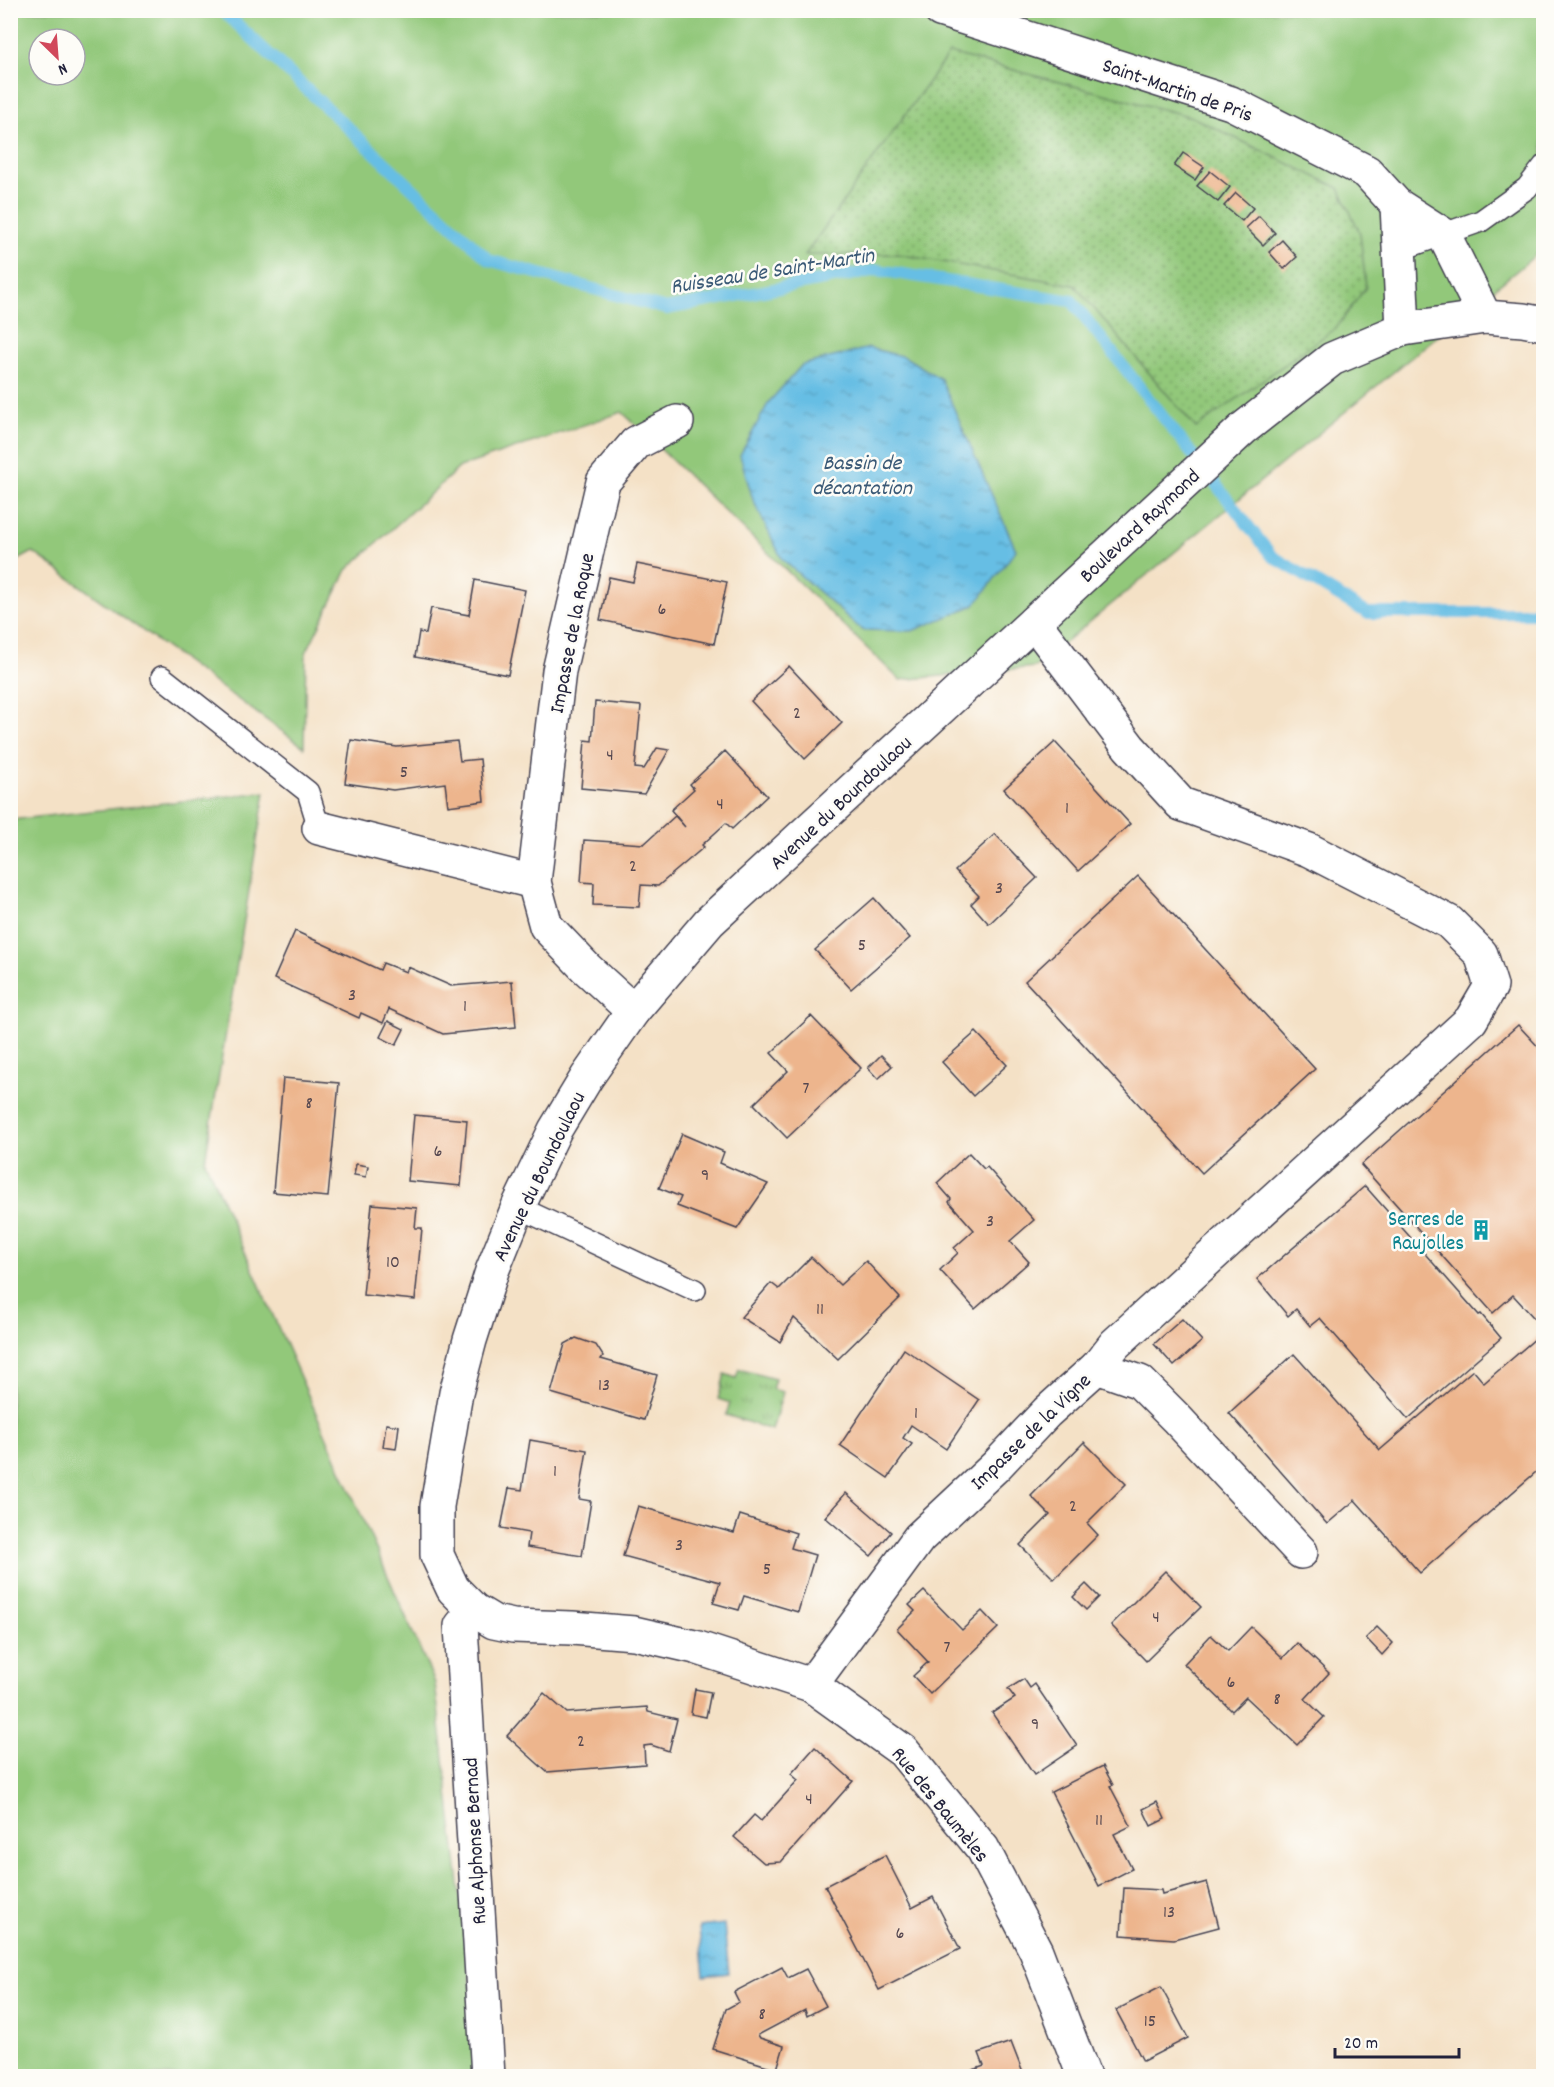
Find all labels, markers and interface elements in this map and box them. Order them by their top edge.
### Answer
north arrow [27,27,87,87]
street label: Saint-Martin de Pris [1098,52,1256,132]
text: N [54,56,71,80]
water label: Ruisseau de Saint-Martin [668,241,877,304]
water label: Bassin de décantation [812,449,913,505]
street label: Boulevard Raymond [1074,463,1208,591]
street label: Impasse de la Roque [544,551,604,716]
house number: 6 [658,598,666,623]
house number: 2 [793,702,801,727]
street label: Avenue du Boundoulaou [764,730,920,878]
house number: 4 [606,744,614,769]
house number: 5 [400,761,408,786]
house number: 4 [716,793,724,818]
house number: 1 [1065,797,1069,822]
house number: 2 [629,855,637,880]
house number: 3 [995,877,1003,902]
house number: 5 [858,934,866,959]
house number: 3 [348,984,356,1009]
house number: 1 [463,995,467,1020]
house number: 7 [803,1077,810,1102]
street label: Avenue du Boundoulaou [487,1087,595,1267]
house number: 8 [305,1092,313,1117]
house number: 6 [434,1140,442,1165]
house number: 9 [701,1164,709,1189]
place label: Serres de Raujolles [1388,1206,1464,1260]
house number: 3 [986,1210,994,1235]
building icon: Serres de Raujolles [1469,1218,1493,1242]
house number: 10 [386,1251,400,1276]
house number: 11 [816,1298,824,1323]
street label: Impasse de la Vigne [965,1368,1099,1499]
house number: 13 [598,1374,610,1399]
house number: 1 [914,1402,918,1427]
house number: 1 [553,1460,557,1485]
house number: 2 [1069,1495,1077,1520]
house number: 3 [675,1534,683,1559]
house number: 5 [763,1558,771,1583]
house number: 4 [1152,1606,1160,1631]
house number: 7 [944,1636,951,1661]
house number: 6 [1227,1671,1235,1696]
house number: 8 [1273,1688,1281,1713]
house number: 9 [1031,1713,1039,1738]
house number: 2 [577,1730,585,1755]
street label: Rue des Baumèles [882,1741,995,1870]
street label: Rue Alphonse Bernad [458,1756,496,1925]
house number: 4 [805,1788,813,1813]
house number: 11 [1095,1809,1103,1834]
house number: 13 [1163,1901,1175,1926]
house number: 6 [896,1922,904,1947]
house number: 8 [758,2003,766,2028]
house number: 15 [1144,2010,1156,2035]
scale bar [1335,2021,1460,2059]
text: 20 m [1344,2032,1378,2057]

